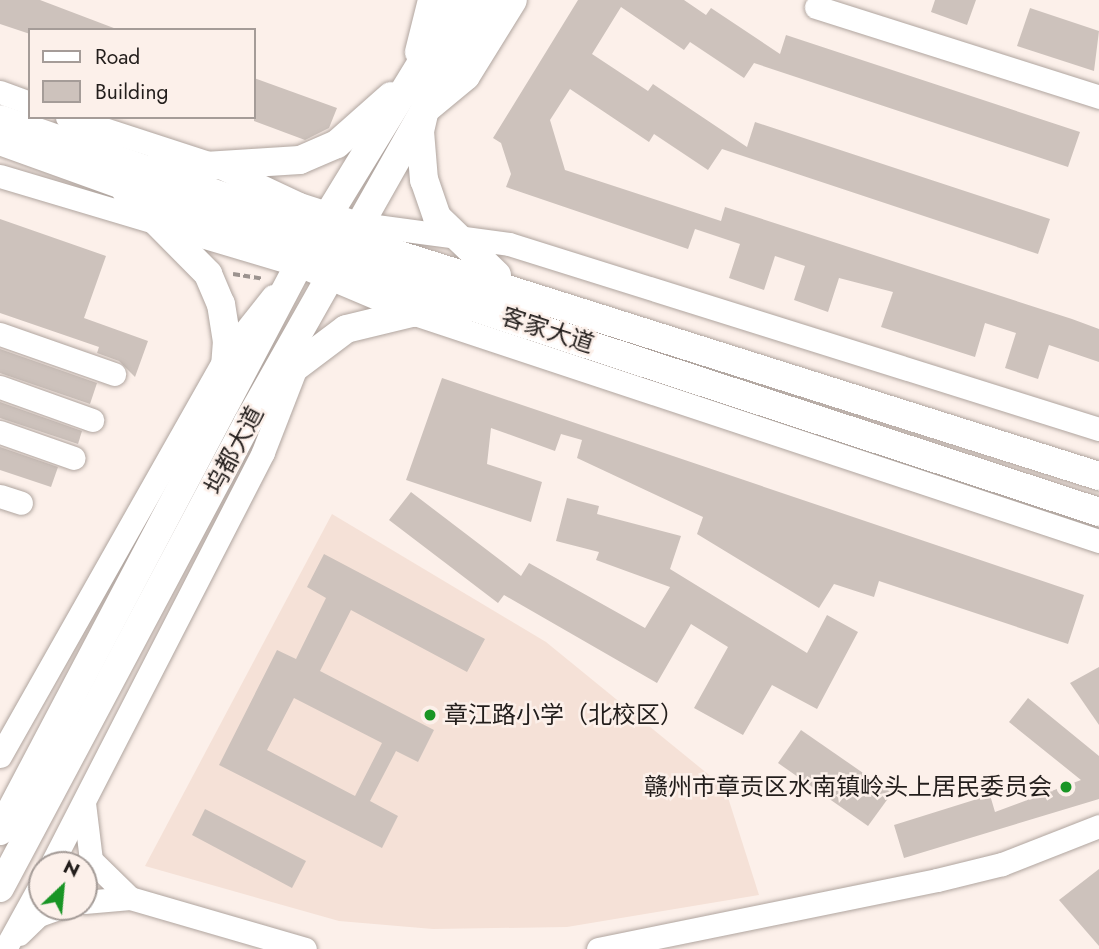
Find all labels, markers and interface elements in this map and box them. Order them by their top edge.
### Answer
legend [28,28,256,119]
text: Road [95,42,140,72]
text: Building [95,77,168,107]
street label: 客家大道 [498,301,598,359]
street label: 坞都大道 [199,401,269,499]
place label: 章江路小学（北校区） [444,701,684,729]
marker: 章江路小学（北校区） [422,707,438,723]
place label: 赣州市章贡区水南镇岭头上居民委员会 [644,773,1052,801]
marker: 赣州市章贡区水南镇岭头上居民委员会 [1058,779,1074,795]
north arrow [28,851,98,921]
text: N [59,853,84,884]

